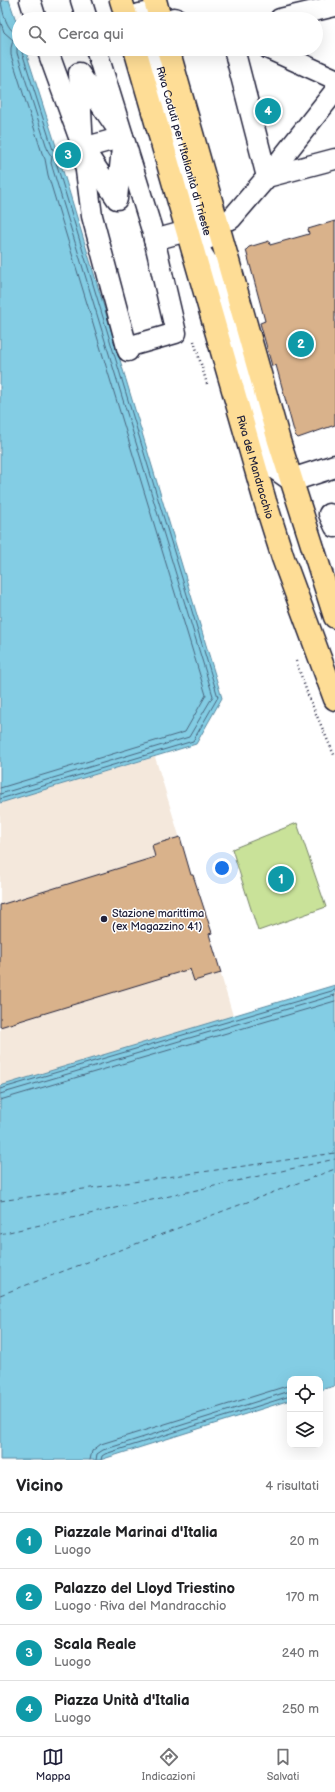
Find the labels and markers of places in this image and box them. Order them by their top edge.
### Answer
pin: 4 [255,96,281,126]
pin: 3 [55,140,81,170]
pin: 2 [288,329,314,359]
pin: 1 [268,864,294,894]
place label: Stazione marittima (ex Magazzino 41) [112,907,204,933]
marker: Stazione marittima (ex Magazzino 41) [99,914,109,924]

